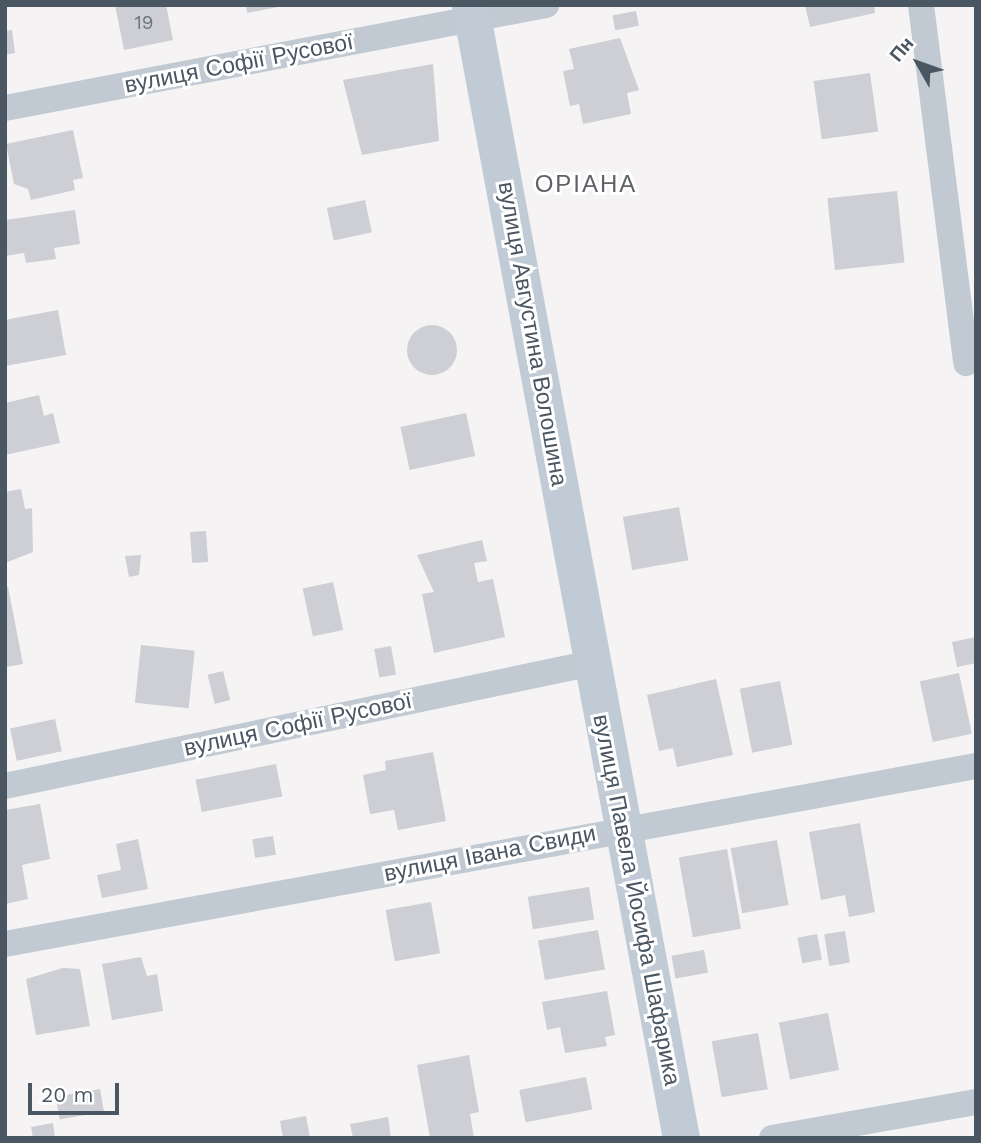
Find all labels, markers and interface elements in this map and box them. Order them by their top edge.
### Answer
house number: 19 [134,12,154,34]
street label: вулиця Софії Русової [122,28,356,100]
north arrow [883,28,953,98]
text: Пн [885,32,918,66]
district label: ОРІАНА [535,171,637,199]
street label: вулиця Августина Волошина [492,180,572,488]
street label: вулиця Софії Русової [181,687,415,763]
street label: вулиця Павела Йосифа Шафарика [586,712,686,1088]
street label: вулиця Івана Свиди [382,820,598,888]
scale bar [32,1070,122,1114]
text: 20 m [41,1082,93,1107]

